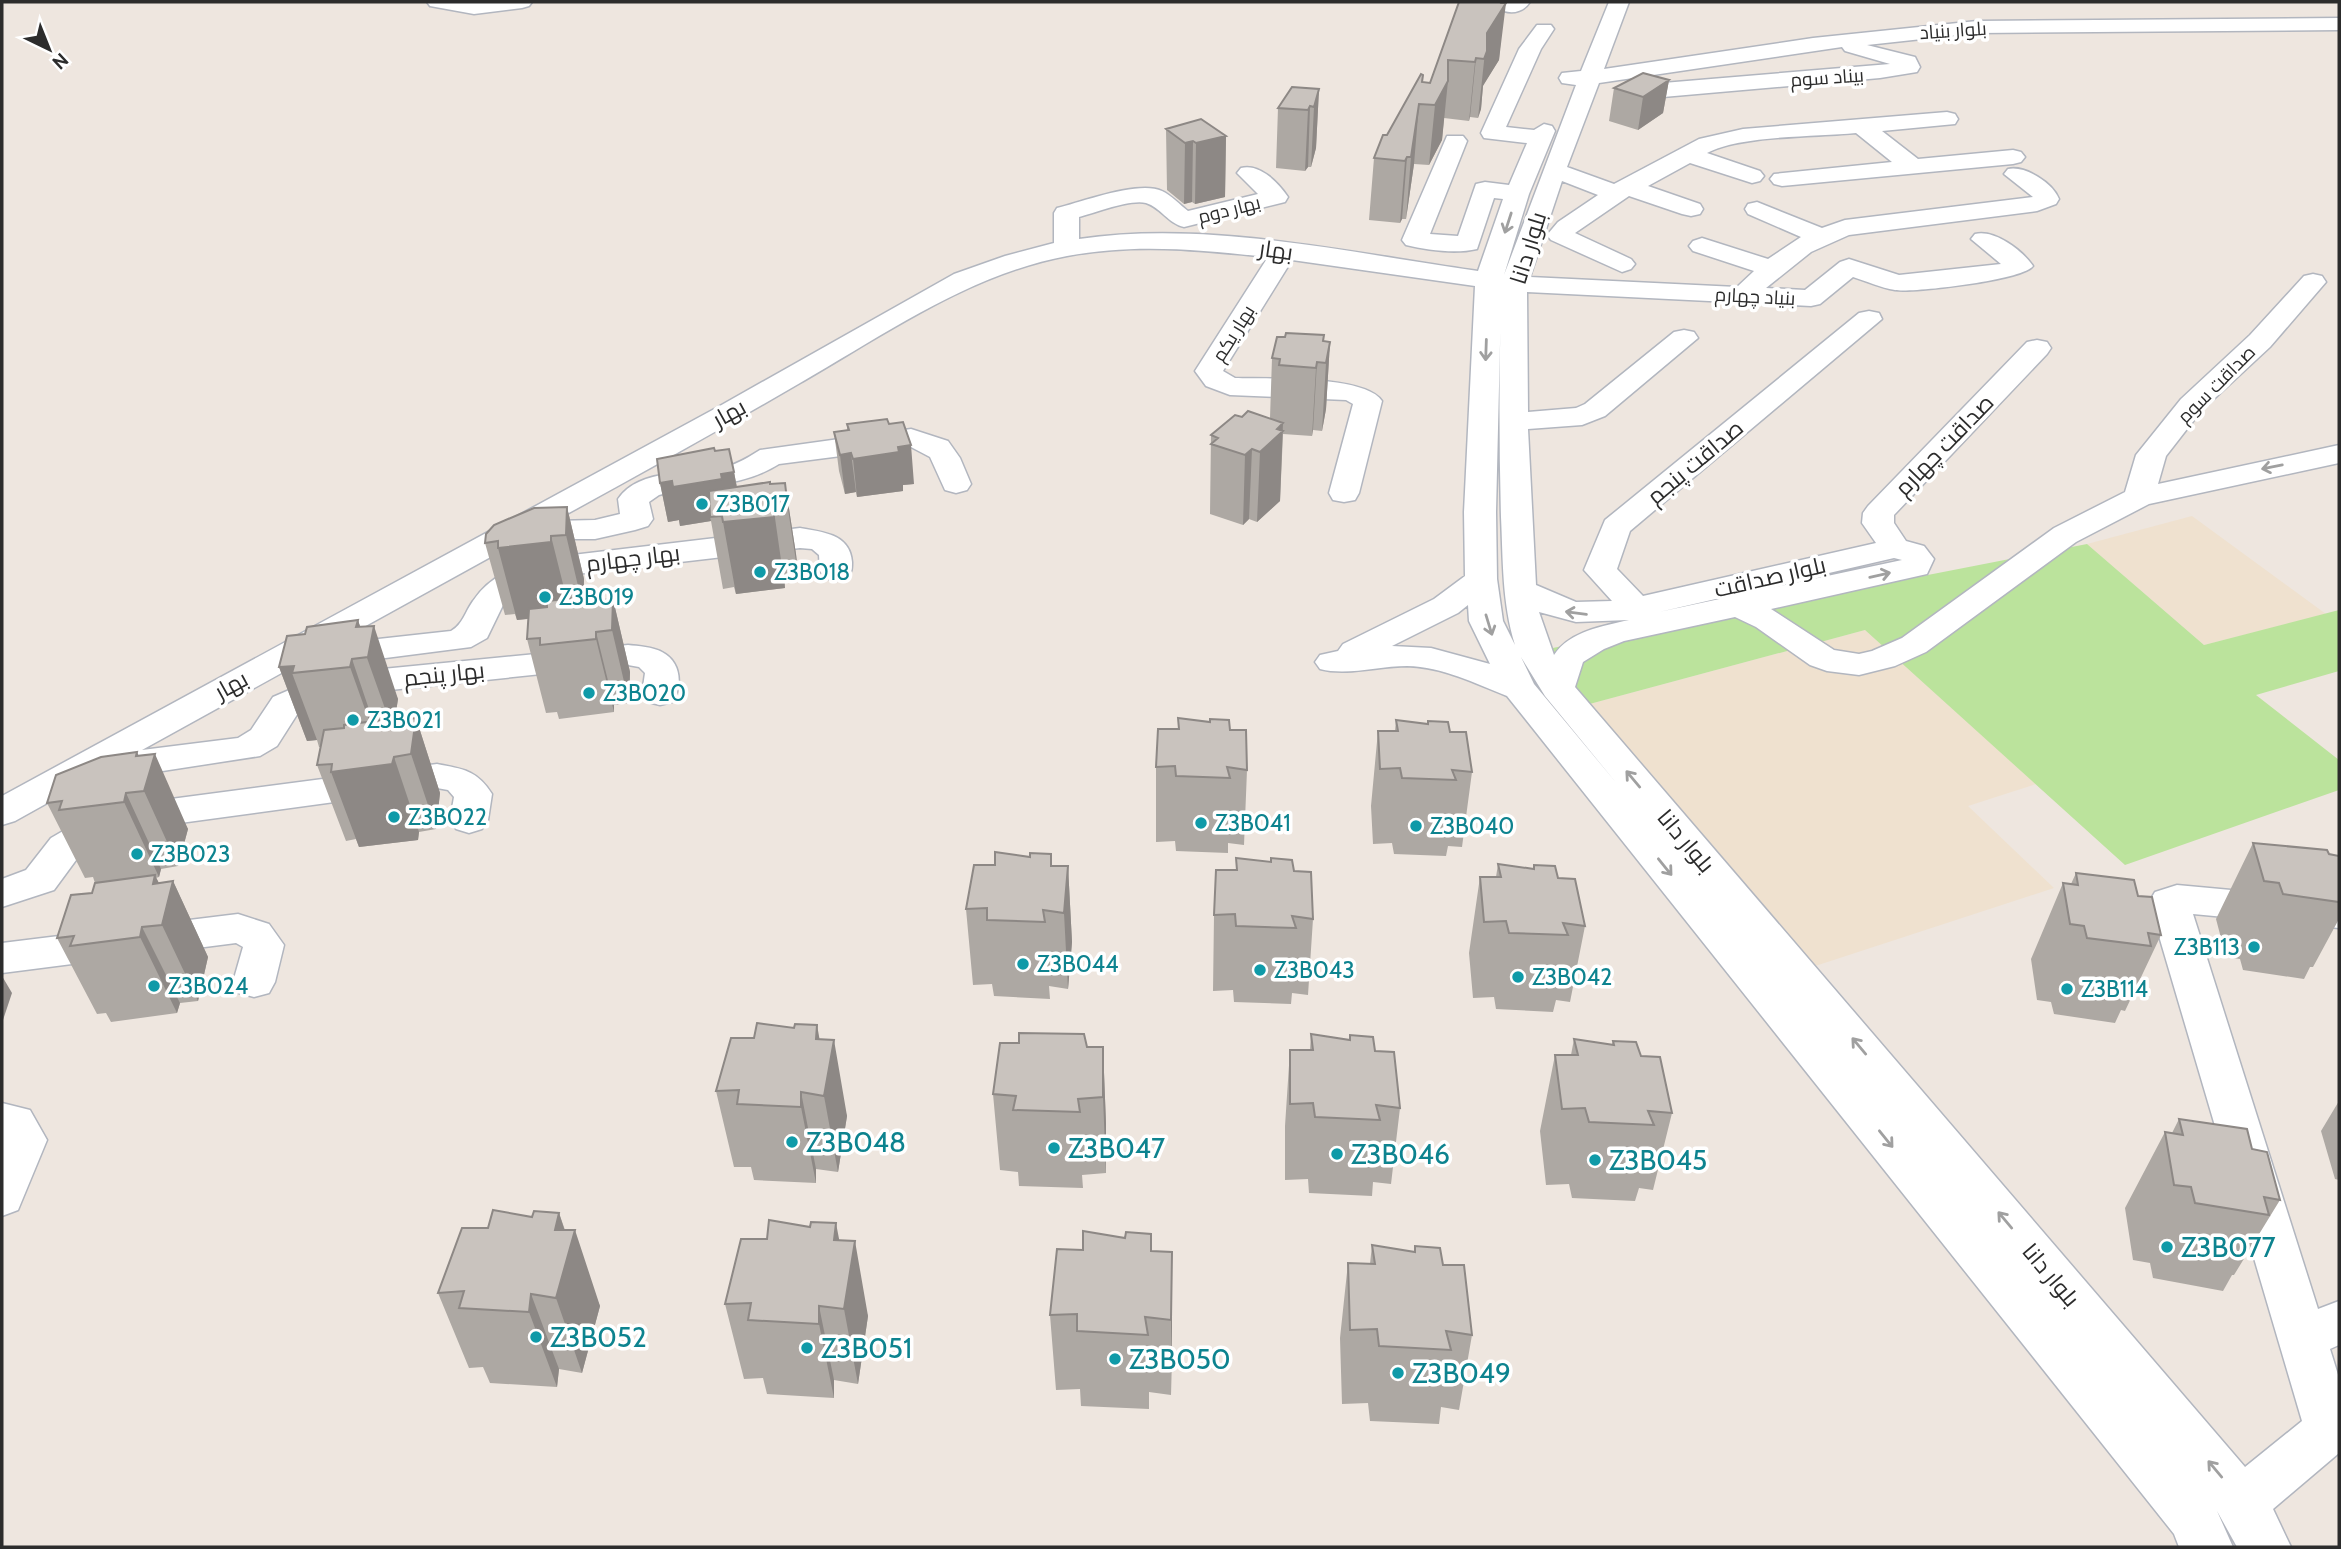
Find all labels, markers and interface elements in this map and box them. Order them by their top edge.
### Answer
north arrow [14,14,84,84]
street label: بلوار بنیاد [1919,17,1987,44]
text: N [47,48,73,74]
street label: بیناد سوم [1789,63,1865,94]
street label: بهار دوم [1195,191,1263,230]
street label: بلوار دانا [1504,208,1552,288]
one-way arrow [1501,211,1513,233]
street label: بهار [1255,233,1295,266]
street label: بنیاد چهارم [1714,283,1796,312]
street label: بهار یکم [1207,301,1261,367]
one-way arrow [1479,338,1492,361]
street label: صداقت سوم [2173,341,2262,430]
street label: صداقت چهارم [1889,388,2001,503]
street label: بهار [706,392,751,434]
street label: صداقت پنجم [1641,414,1750,512]
one-way arrow [2261,460,2284,474]
place label: Z3B017 [716,490,790,518]
marker: Z3B017 [694,496,710,512]
street label: بهار چهارم [584,538,682,580]
street label: بلوار صداقت [1711,551,1829,603]
place label: Z3B018 [774,558,850,586]
marker: Z3B018 [752,564,768,580]
one-way arrow [1868,568,1891,581]
place label: Z3B019 [559,583,634,611]
marker: Z3B019 [537,589,553,605]
one-way arrow [1565,606,1588,619]
one-way arrow [1484,614,1496,636]
street label: بهار پنجم [402,656,486,694]
street label: بهار [208,664,253,706]
place label: Z3B020 [603,679,686,707]
marker: Z3B020 [581,685,597,701]
place label: Z3B021 [367,706,441,734]
marker: Z3B021 [345,712,361,728]
one-way arrow [1625,770,1641,788]
place label: Z3B022 [408,803,487,831]
street label: بلوار دانا [1651,804,1721,878]
marker: Z3B022 [386,809,402,825]
place label: Z3B041 [1215,809,1291,837]
place label: Z3B040 [1430,812,1514,840]
marker: Z3B041 [1193,815,1209,831]
marker: Z3B040 [1408,818,1424,834]
place label: Z3B023 [151,840,230,868]
marker: Z3B023 [129,846,145,862]
one-way arrow [1657,858,1673,876]
place label: Z3B113 [2174,933,2240,961]
marker: Z3B113 [2246,939,2262,955]
place label: Z3B044 [1037,950,1118,978]
marker: Z3B044 [1015,956,1031,972]
place label: Z3B043 [1274,956,1355,984]
marker: Z3B043 [1252,962,1268,978]
place label: Z3B042 [1532,963,1612,991]
marker: Z3B042 [1510,969,1526,985]
place label: Z3B024 [168,972,248,1000]
place label: Z3B114 [2081,975,2148,1003]
marker: Z3B024 [146,978,162,994]
marker: Z3B114 [2059,981,2075,997]
one-way arrow [1851,1038,1867,1056]
place label: Z3B048 [806,1125,906,1159]
one-way arrow [1878,1129,1893,1147]
place label: Z3B047 [1068,1131,1165,1165]
marker: Z3B048 [784,1134,800,1150]
place label: Z3B046 [1351,1137,1450,1171]
marker: Z3B047 [1046,1140,1062,1156]
place label: Z3B045 [1609,1143,1707,1177]
marker: Z3B046 [1329,1146,1345,1162]
marker: Z3B045 [1587,1152,1603,1168]
one-way arrow [1997,1212,2013,1230]
place label: Z3B077 [2181,1230,2276,1264]
street label: بلوار دانا [2016,1238,2086,1312]
marker: Z3B077 [2159,1239,2175,1255]
place label: Z3B052 [550,1320,647,1354]
marker: Z3B052 [528,1329,544,1345]
place label: Z3B051 [821,1331,912,1365]
marker: Z3B051 [799,1340,815,1356]
place label: Z3B050 [1129,1342,1230,1376]
marker: Z3B050 [1107,1351,1123,1367]
place label: Z3B049 [1412,1356,1511,1390]
marker: Z3B049 [1390,1365,1406,1381]
one-way arrow [2207,1461,2223,1479]

